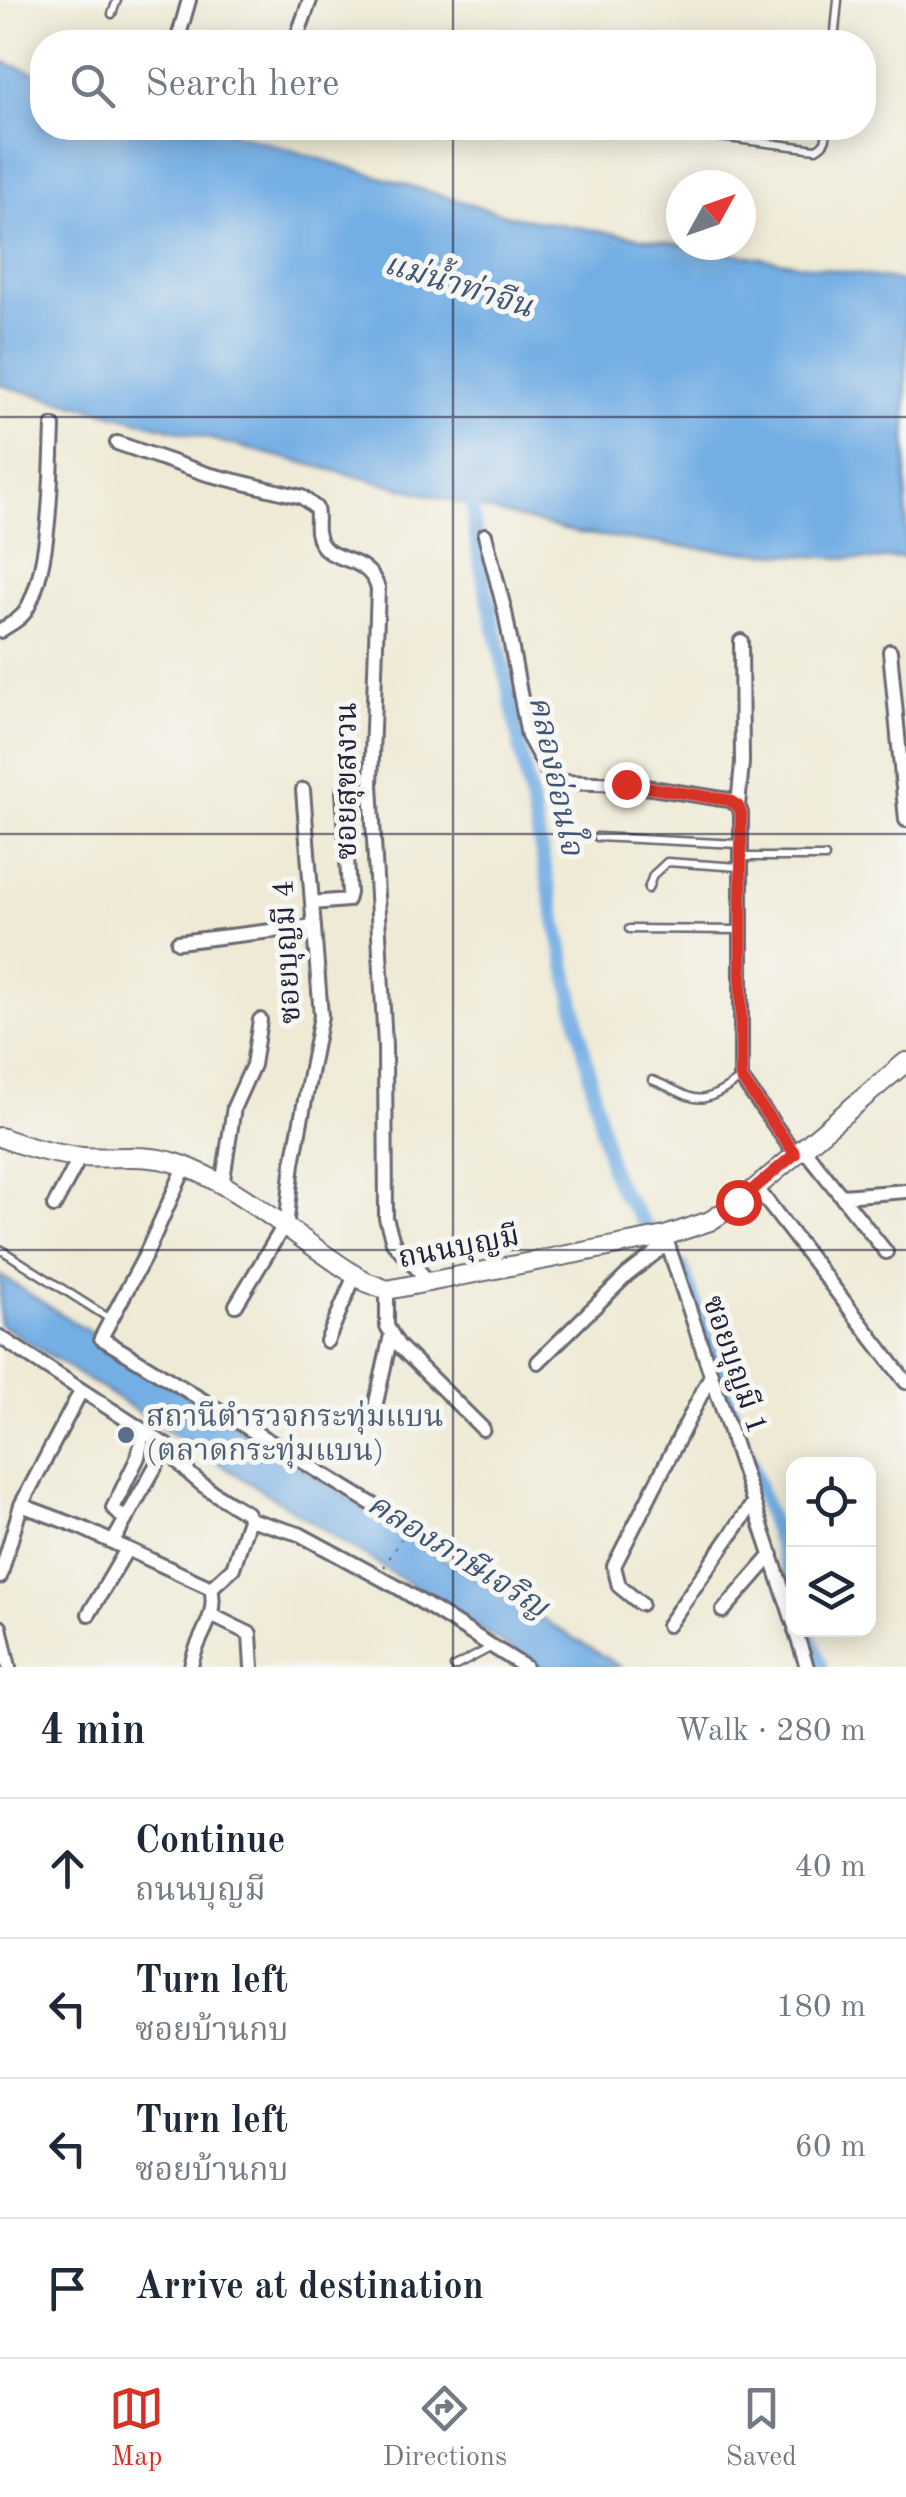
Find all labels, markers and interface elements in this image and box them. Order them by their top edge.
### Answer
search box [30,30,876,140]
icon: search [65,58,120,113]
text: Search here [145,66,340,104]
north arrow [666,170,756,260]
water label: แม่น้ำท่าจีน [380,240,540,325]
water label: คลองอ่อนใจ [521,691,595,859]
street label: ซอยสุขสงวน [333,702,365,860]
route end [604,762,650,808]
street label: ซอยบุญมี 4 [266,879,309,1025]
route start [716,1180,762,1226]
street label: ถนนบุญมี [395,1219,522,1276]
street label: ซอยบุญมี 1 [694,1291,774,1439]
place label: สถานีตำรวจกระทุ่มแบน (ตลาดกระทุ่มแบน) [146,1400,444,1469]
marker: สถานีตำรวจกระทุ่มแบน (ตลาดกระทุ่มแบน) [115,1424,137,1446]
map controls [786,1457,876,1637]
button: locate [786,1457,876,1547]
water label: คลองภาษีเจริญ [361,1486,556,1626]
button: layers [786,1547,876,1637]
text: 4 min [40,1711,146,1753]
text: Walk · 280 m [676,1716,866,1748]
text: Continue [135,1823,285,1861]
icon: ahead [40,1841,95,1896]
text: 40 m [795,1852,866,1884]
text: ถนนบุญมี [135,1876,266,1908]
text: Turn left [135,1963,288,2001]
icon: left [40,1981,95,2036]
text: 180 m [776,1992,866,2024]
text: ซอยบ้านกบ [135,2016,289,2048]
text: Turn left [135,2103,288,2141]
icon: left [40,2121,95,2176]
text: 60 m [795,2132,866,2164]
text: ซอยบ้านกบ [135,2156,289,2188]
icon: arrive [40,2261,95,2316]
text: Arrive at destination [135,2269,484,2307]
tab: Map [109,2381,164,2476]
tab: Directions [383,2381,507,2476]
tab: Saved [725,2381,797,2476]

